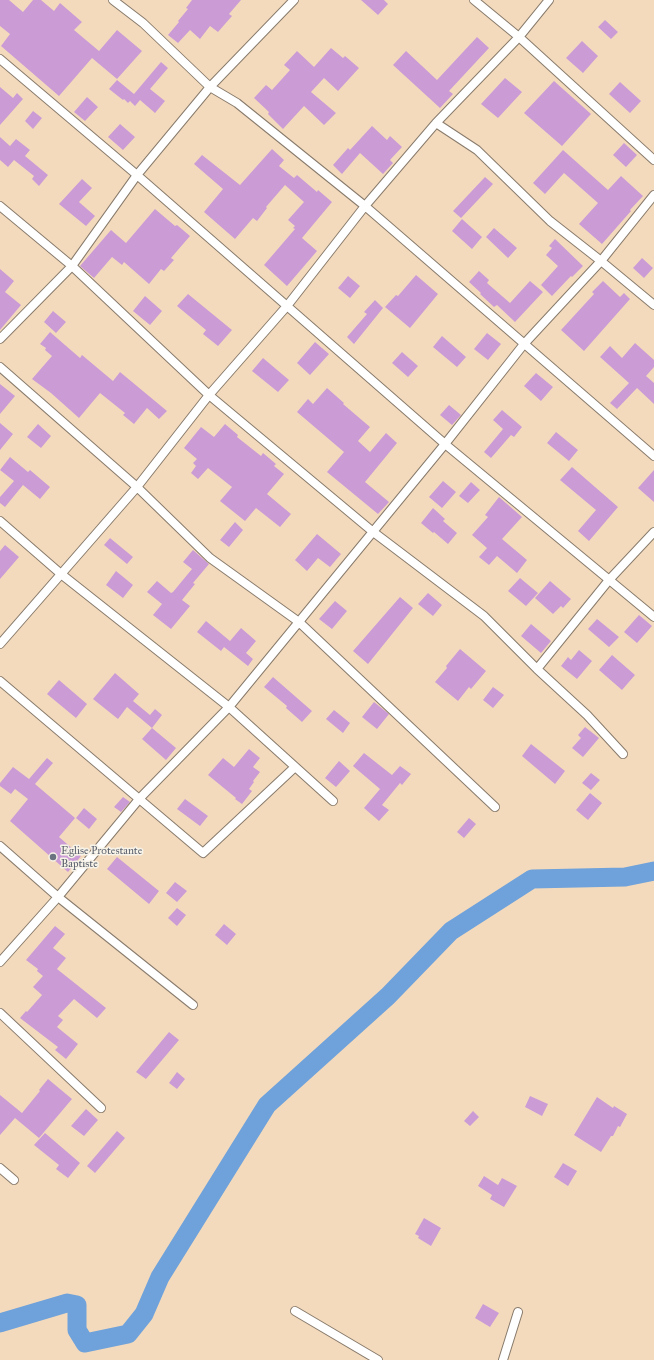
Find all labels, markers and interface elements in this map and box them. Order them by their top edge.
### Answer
place label: Eglise Protestante Baptiste [61,844,142,870]
marker: Eglise Protestante Baptiste [48,852,58,862]

